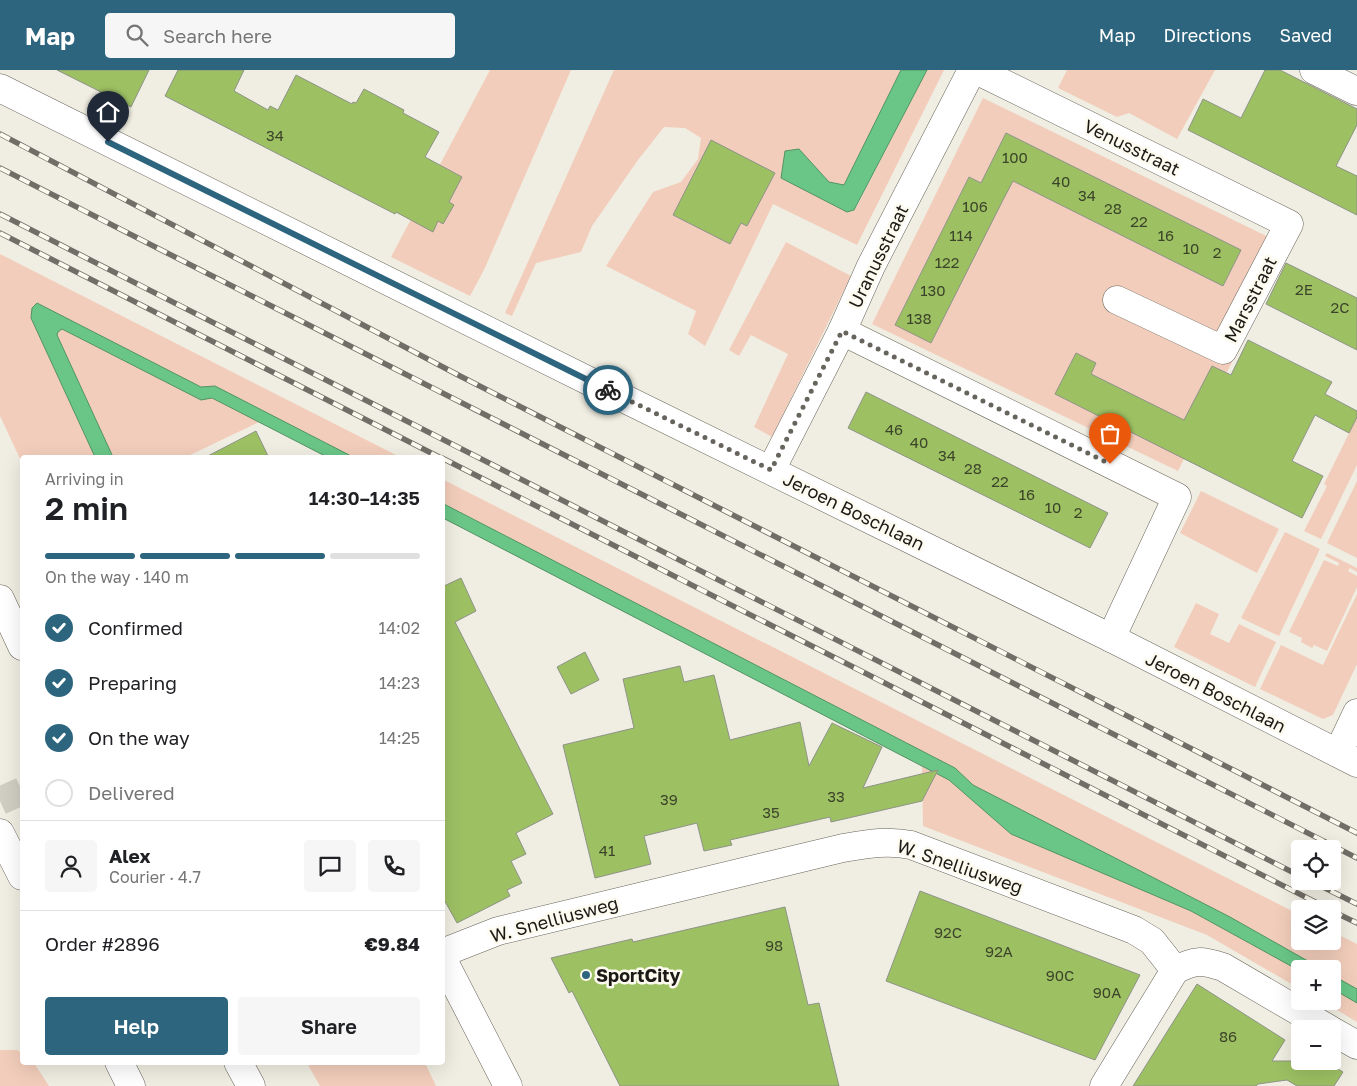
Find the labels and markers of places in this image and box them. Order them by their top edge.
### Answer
pin [87,91,129,142]
pin [1089,413,1131,464]
place label: SportCity [596,964,681,986]
marker: SportCity [580,969,592,981]

